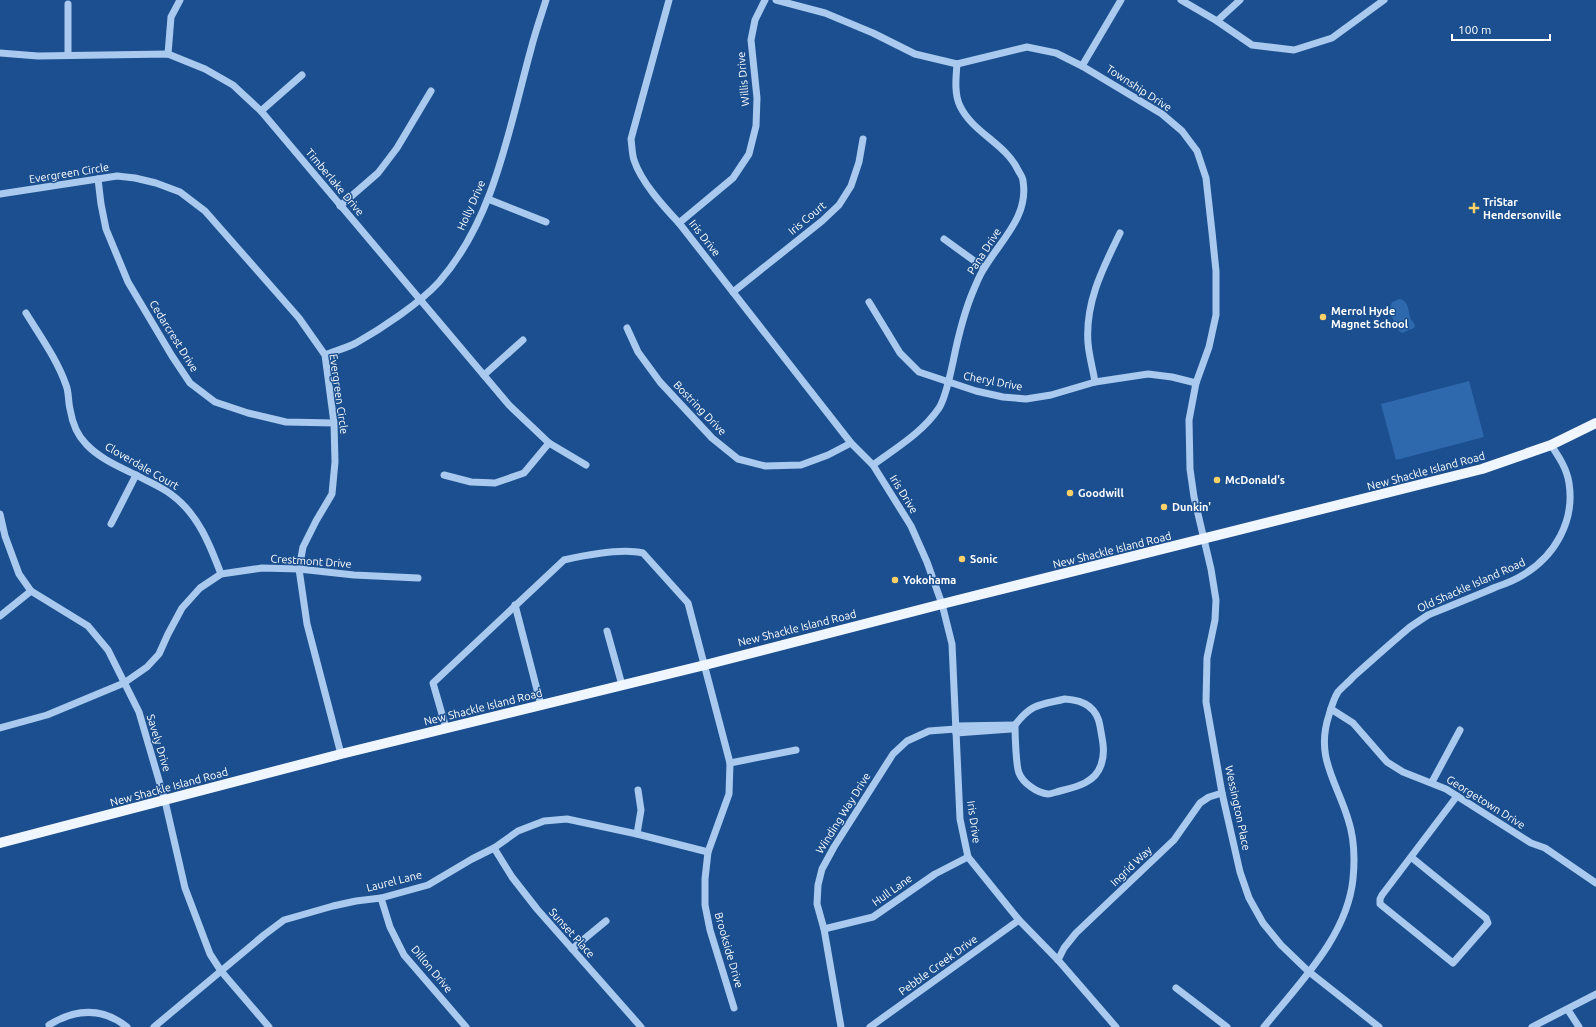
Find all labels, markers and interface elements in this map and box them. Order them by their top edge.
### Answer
scale bar [1452,16,1550,42]
text: 100 m [1458,23,1491,36]
street label: Willis Drive [735,51,751,107]
street label: Township Drive [1104,62,1174,114]
street label: Timberlake Drive [303,146,367,218]
street label: Evergreen Circle [28,161,110,185]
street label: Holly Drive [455,178,487,232]
place label: TriStar Hendersonville [1483,196,1561,221]
street label: Iris Court [786,199,829,237]
marker: TriStar Hendersonville [1468,202,1480,214]
street label: Iris Drive [687,217,723,259]
street label: Pana Drive [965,226,1003,276]
street label: Cedarcrest Drive [147,298,201,374]
place label: Merrol Hyde Magnet School [1331,305,1409,330]
marker: Merrol Hyde Magnet School [1318,312,1328,322]
street label: Evergreen Circle [327,353,351,435]
street label: Cheryl Drive [962,369,1024,393]
street label: Bostring Drive [671,378,729,438]
street label: Cloverdale Court [103,440,182,492]
street label: New Shackle Island Road [1366,449,1486,493]
street label: Iris Drive [888,473,920,515]
place label: McDonald's [1225,474,1285,486]
marker: McDonald's [1212,475,1222,485]
place label: Goodwill [1078,487,1124,499]
marker: Goodwill [1065,488,1075,498]
place label: Dunkin' [1172,501,1211,513]
marker: Dunkin' [1159,502,1169,512]
street label: New Shackle Island Road [1052,529,1172,571]
street label: Crestmont Drive [270,552,352,570]
place label: Sonic [970,553,998,565]
marker: Sonic [957,554,967,564]
street label: Old Shackle Island Road [1415,556,1527,614]
place label: Yokohama [903,574,956,586]
marker: Yokohama [890,575,900,585]
street label: New Shackle Island Road [737,607,857,649]
street label: New Shackle Island Road [423,686,543,728]
street label: Savely Drive [145,713,173,773]
street label: Wessington Place [1223,764,1253,852]
street label: New Shackle Island Road [109,765,229,809]
street label: Winding Way Drive [813,770,873,856]
street label: Georgetown Drive [1444,773,1528,831]
street label: Iris Drive [965,800,983,844]
street label: Ingrid Way [1108,843,1154,888]
street label: Laurel Lane [365,868,423,894]
street label: Hull Lane [870,872,914,908]
street label: Sunset Place [547,906,597,960]
street label: Brookside Drive [712,911,746,989]
street label: Pebble Creek Drive [896,933,980,997]
street label: Dillon Drive [409,943,455,995]

